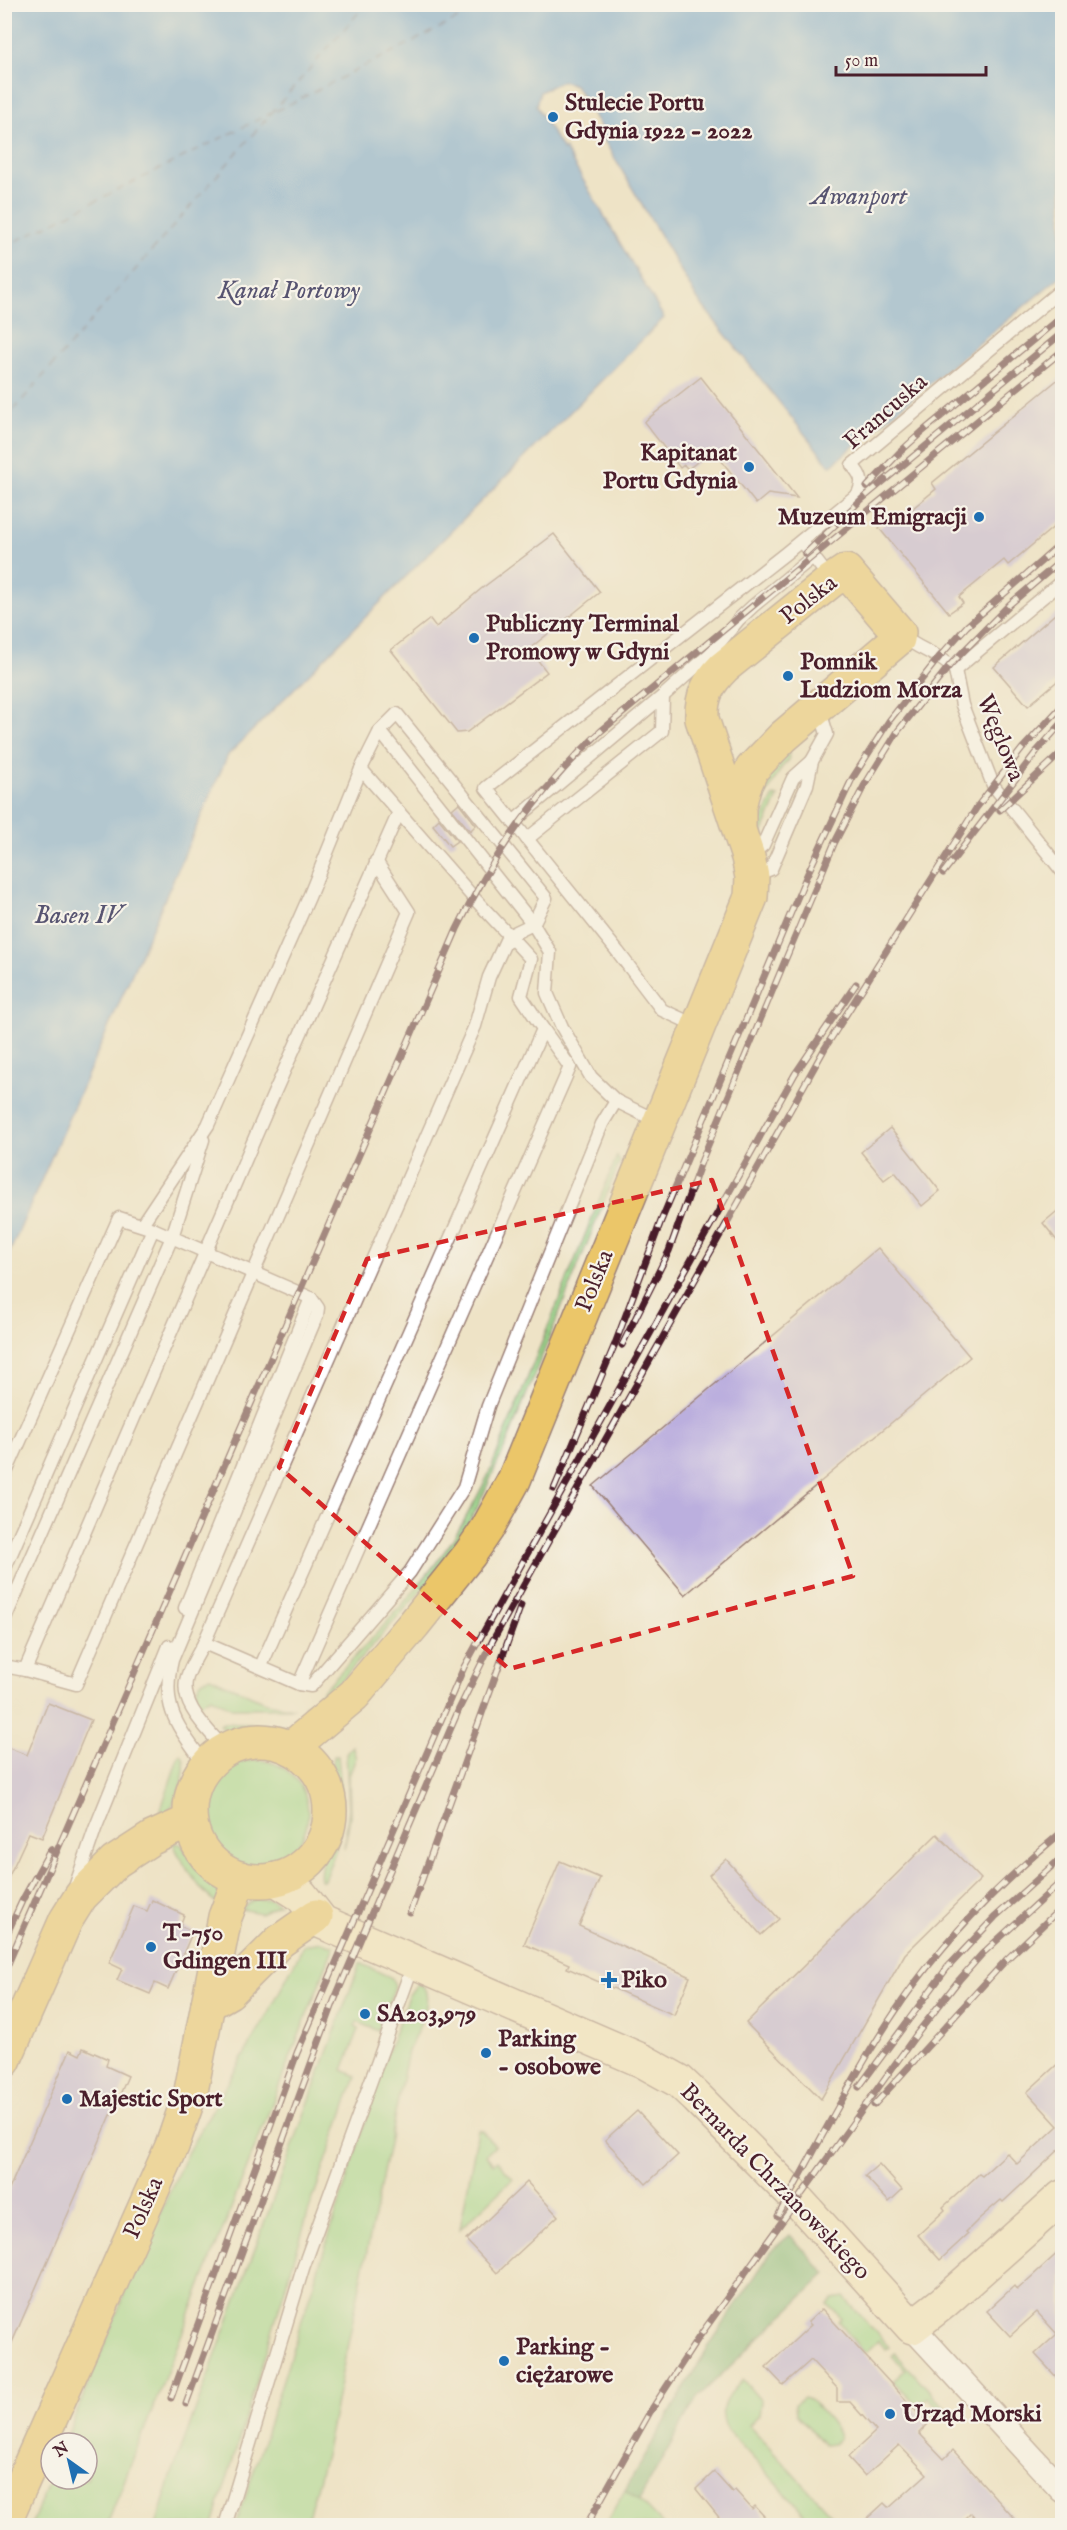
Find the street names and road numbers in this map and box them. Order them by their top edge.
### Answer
street label: Francuska [838,367,935,457]
street label: Polska [774,568,844,632]
street label: Węglowa [969,690,1032,787]
street label: Polska [569,1245,622,1317]
street label: Bernarda Chrzanowskiego [673,2077,877,2287]
street label: Polska [117,2172,172,2244]

